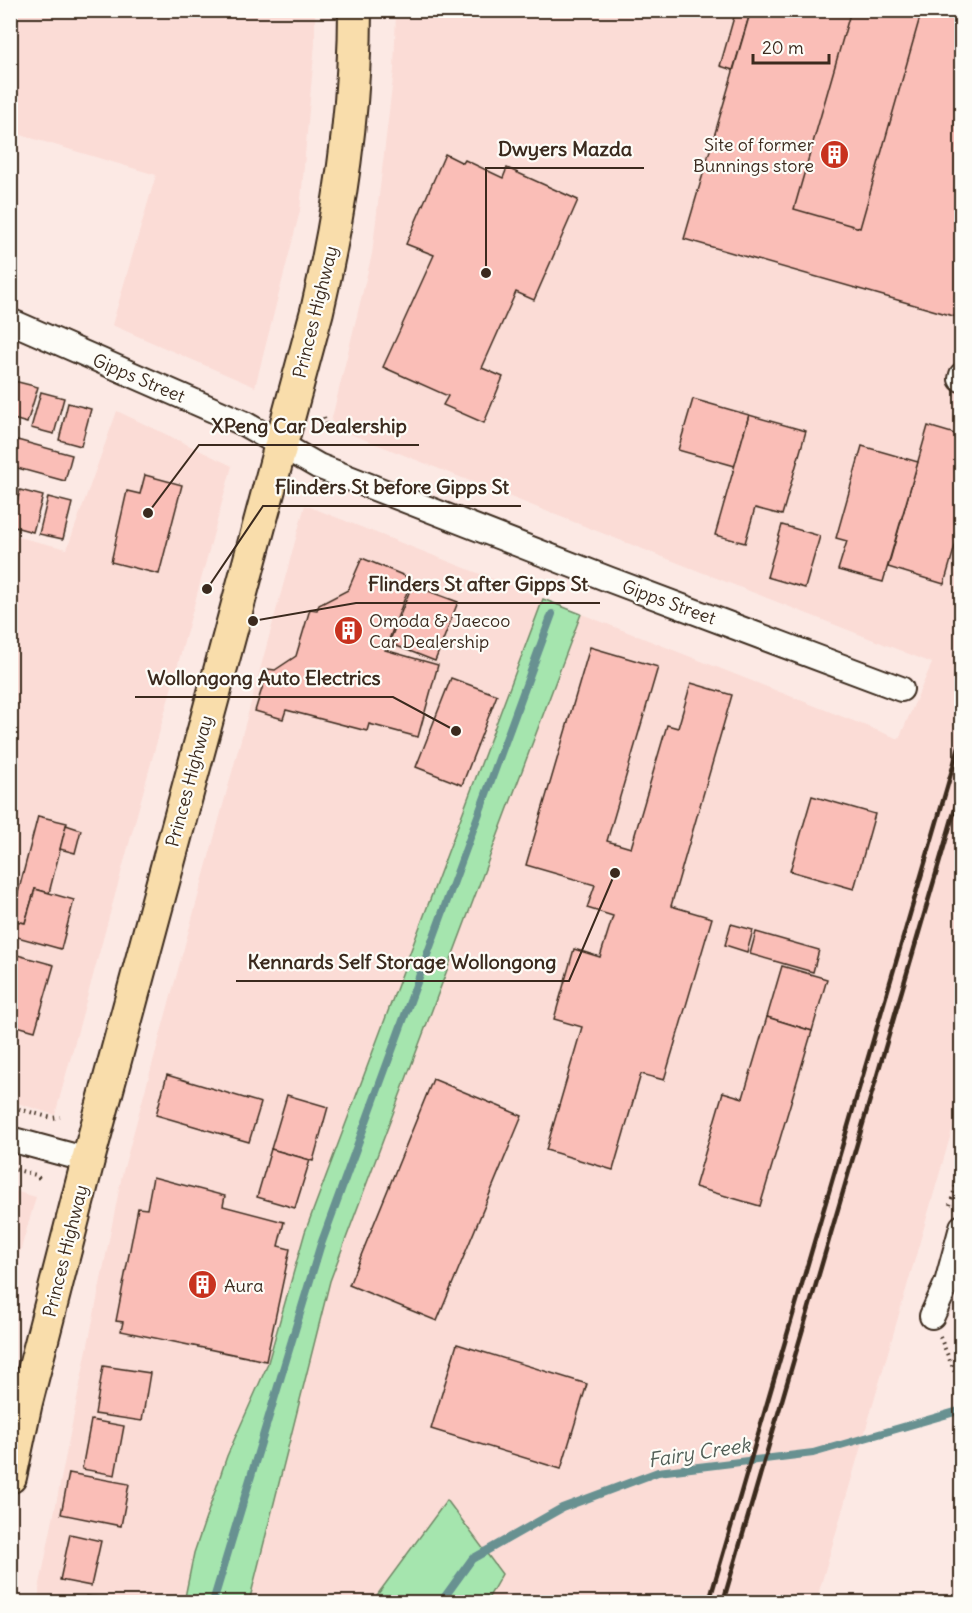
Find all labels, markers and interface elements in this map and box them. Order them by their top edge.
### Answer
scale bar [753,27,830,65]
text: 20 m [762,36,804,59]
callout: Dwyers Mazda [486,130,644,168]
place label: Site of former Bunnings store [693,133,815,177]
text: Dwyers Mazda [498,136,633,161]
building icon: Site of former Bunnings store [819,138,851,170]
street label: Princes Highway [287,244,343,380]
street label: Gipps Street [89,348,189,408]
callout: XPeng Car Dealership [199,407,419,445]
text: XPeng Car Dealership [211,413,407,438]
callout: Flinders St before Gipps St [263,468,521,506]
text: Flinders St before Gipps St [275,474,509,499]
callout: Flinders St after Gipps St [356,565,600,603]
text: Flinders St after Gipps St [368,571,588,596]
street label: Gipps Street [619,574,719,630]
place label: Omoda & Jaecoo Car Dealership [369,609,510,653]
building icon: Omoda & Jaecoo Car Dealership [332,614,364,646]
callout: Wollongong Auto Electrics [135,659,393,697]
text: Wollongong Auto Electrics [147,665,381,690]
street label: Princes Highway [160,713,218,849]
callout: Kennards Self Storage Wollongong [236,943,569,981]
text: Kennards Self Storage Wollongong [248,949,556,974]
street label: Princes Highway [37,1183,93,1319]
building icon: Aura [187,1269,219,1301]
place label: Aura [224,1274,264,1297]
water label: Fairy Creek [646,1431,754,1472]

